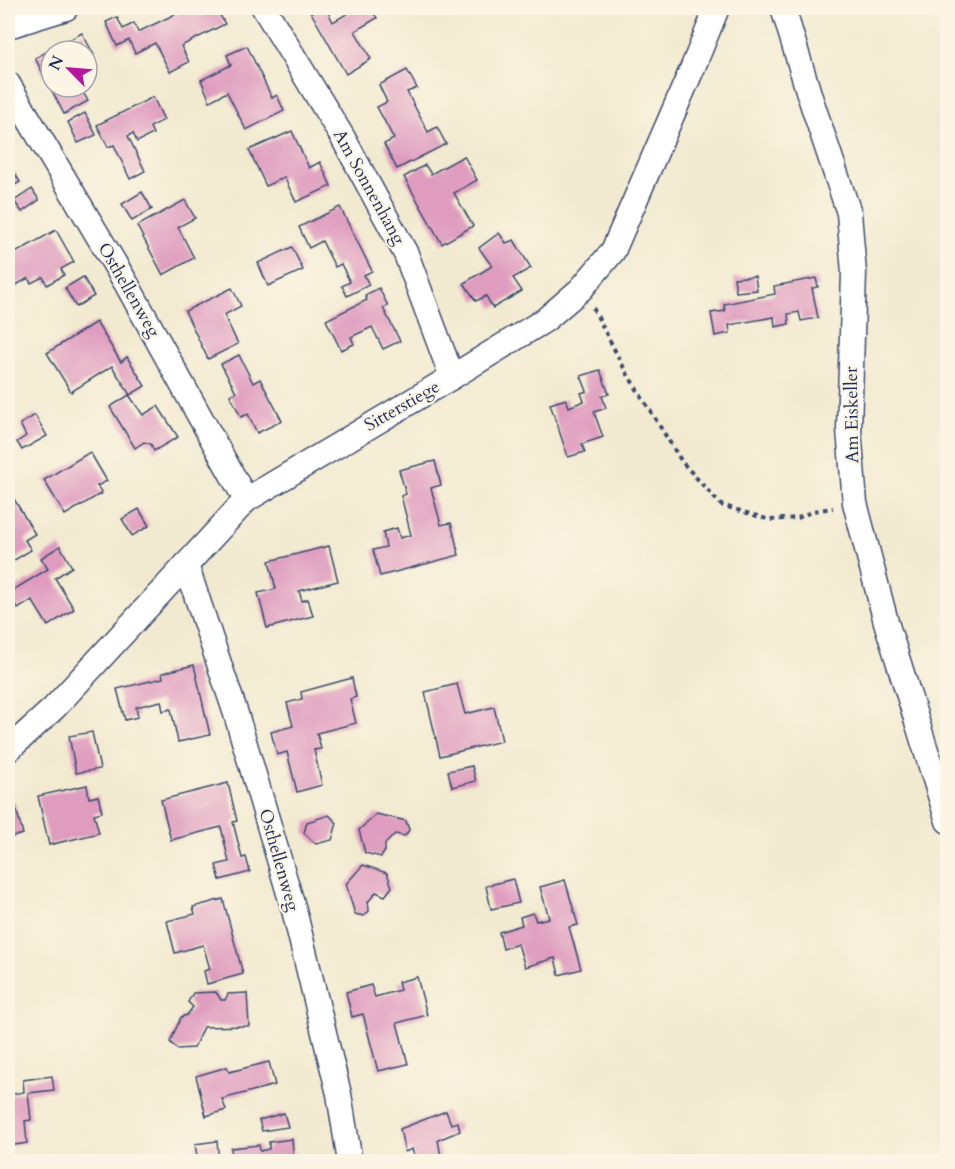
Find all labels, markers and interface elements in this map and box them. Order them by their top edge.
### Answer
north arrow [39,39,99,99]
text: N [43,52,69,74]
street label: Am Sonnenhang [327,125,412,250]
street label: Osthellenweg [92,238,167,343]
street label: Am Eiskeller [839,366,865,464]
street label: Sitterstiege [360,374,444,438]
street label: Osthellenweg [252,806,306,915]

